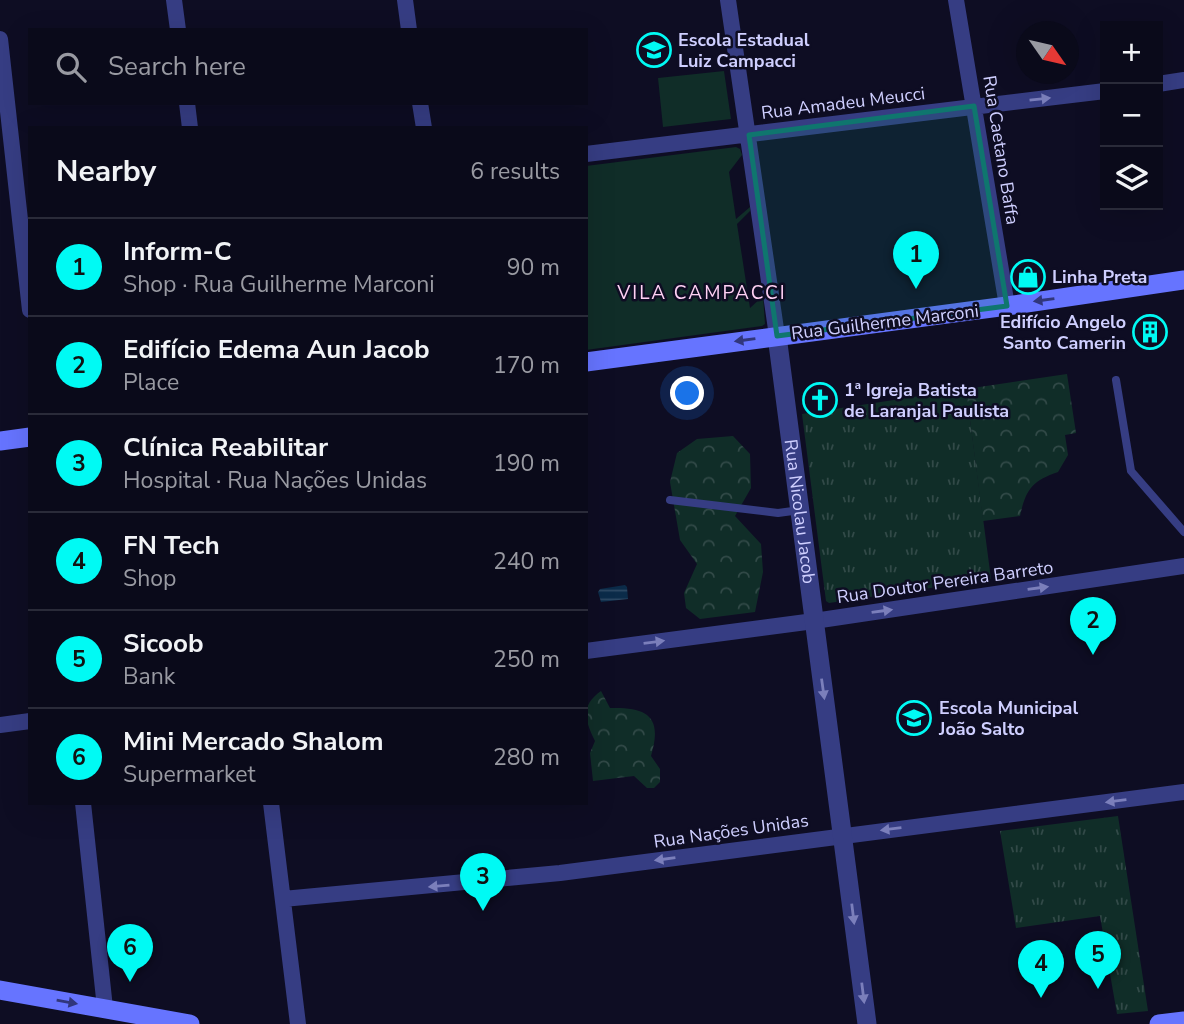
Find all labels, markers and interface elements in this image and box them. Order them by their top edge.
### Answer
north arrow [1016,21,1079,84]
map controls [1100,21,1163,210]
button: + [1100,21,1163,84]
search box [28,28,588,105]
place label: Escola Estadual Luiz Campacci [678,28,810,73]
school or university icon: Escola Estadual Luiz Campacci [635,31,673,69]
icon: search [52,48,90,86]
text: Search here [108,49,246,84]
street label: Rua Caetano Baffa [977,74,1025,226]
street label: Rua Amadeu Meucci [760,81,926,125]
button: − [1100,84,1163,147]
one-way arrow [1029,93,1051,104]
button: layers [1100,147,1163,210]
text: Nearby [56,151,156,192]
text: 6 results [470,156,560,187]
pin: 1 [893,231,939,289]
text: Inform-C [123,234,232,269]
text: 1 [72,252,86,283]
text: 90 m [507,252,560,283]
shop icon: Linha Preta [1009,258,1047,296]
place label: Linha Preta [1052,265,1147,289]
text: Shop · Rua Guilherme Marconi [123,269,435,300]
district label: VILA CAMPACCI [616,280,787,306]
one-way arrow [1033,295,1055,306]
street label: Rua Guilherme Marconi [790,299,980,345]
place label: Edifício Angelo Santo Camerin [1000,310,1126,355]
building icon: Edifício Angelo Santo Camerin [1131,313,1169,351]
text: Edifício Edema Aun Jacob [123,332,430,367]
one-way arrow [734,335,756,346]
text: 2 [72,350,86,381]
text: 170 m [493,350,560,381]
text: Place [123,367,179,398]
your location [670,376,704,410]
place label: 1ª Igreja Batista de Laranjal Paulista [844,378,1009,423]
church icon: 1ª Igreja Batista de Laranjal Paulista [801,381,839,419]
text: Clínica Reabilitar [123,430,328,465]
street label: Rua Nicolau Jacob [779,438,821,585]
text: 3 [72,448,86,479]
text: 190 m [493,448,560,479]
text: Hospital · Rua Nações Unidas [123,465,427,496]
text: FN Tech [123,528,220,563]
text: 4 [72,546,86,577]
text: 240 m [493,546,560,577]
street label: Rua Doutor Pereira Barreto [835,555,1055,609]
text: Shop [123,563,176,594]
one-way arrow [1027,582,1049,593]
pin: 2 [1070,597,1116,655]
one-way arrow [871,605,893,616]
text: Sicoob [123,626,204,661]
one-way arrow [643,636,665,647]
text: 5 [72,644,86,675]
text: 250 m [493,644,560,675]
text: Bank [123,661,175,692]
one-way arrow [818,678,829,700]
place label: Escola Municipal João Salto [938,696,1078,741]
school or university icon: Escola Municipal João Salto [895,699,933,737]
text: Mini Mercado Shalom [123,724,384,759]
text: 6 [72,742,86,773]
text: 280 m [493,742,560,773]
text: Supermarket [123,759,256,790]
one-way arrow [1105,795,1127,806]
street label: Rua Nações Unidas [652,808,810,854]
one-way arrow [879,824,901,835]
pin: 3 [460,853,506,911]
one-way arrow [654,854,676,865]
one-way arrow [428,881,450,892]
one-way arrow [848,903,859,925]
pin: 6 [107,924,153,982]
pin: 5 [1075,931,1121,989]
pin: 4 [1018,940,1064,998]
one-way arrow [858,982,869,1004]
one-way arrow [56,997,78,1008]

